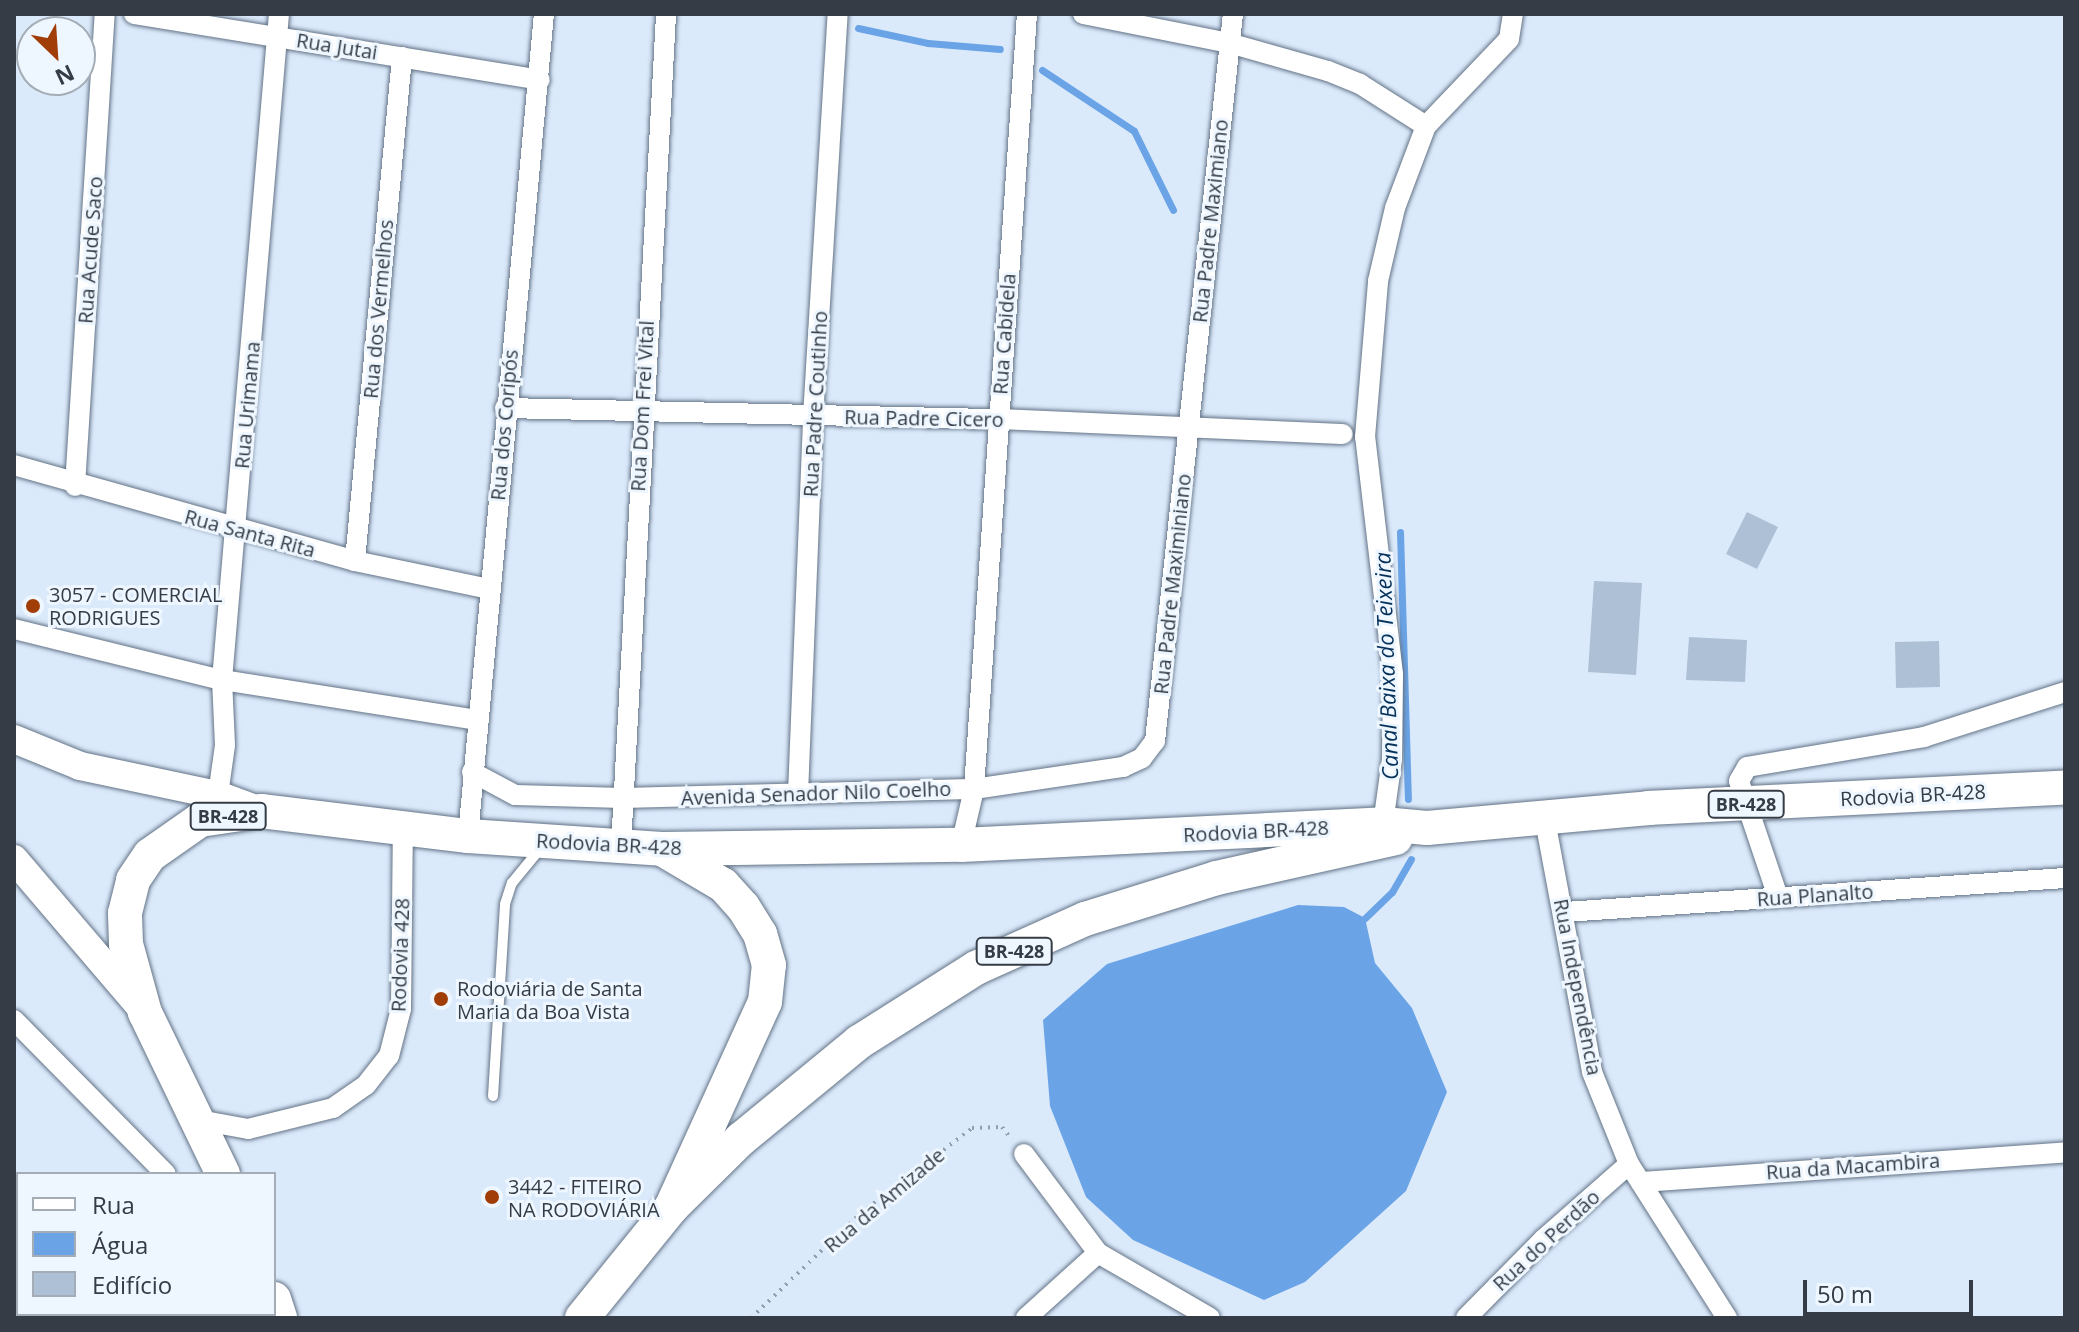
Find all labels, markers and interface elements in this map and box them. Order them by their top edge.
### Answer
north arrow [16,16,96,96]
street label: Rua Jutai [295,28,379,64]
text: N [51,59,80,93]
street label: Rua Padre Maximiano [1187,118,1233,324]
street label: Rua Acude Saco [73,175,107,325]
street label: Rua dos Vermelhos [358,218,398,400]
street label: Rua Cabidela [988,273,1020,395]
street label: Rua Padre Coutinho [798,310,832,498]
street label: Rua Dom Frei Vital [626,320,658,492]
street label: Rua Urimama [229,340,265,470]
street label: Rua dos Coripós [485,348,523,502]
street label: Rua Padre Cicero [844,405,1004,431]
street label: Rua Padre Maximiniano [1148,472,1196,696]
street label: Rua Santa Rita [182,504,318,562]
water label: Canal Baixa do Teixeira [1369,552,1403,780]
place label: 3057 - COMERCIAL RODRIGUES [49,582,222,629]
marker: 3057 - COMERCIAL RODRIGUES [24,597,42,615]
street label: Avenida Senador Nilo Coelho [680,776,952,810]
street label: Rodovia BR-428 [1839,779,1987,811]
road number: BR-428 [1706,790,1786,818]
road number: BR-428 [188,802,268,830]
street label: Rodovia BR-428 [1182,815,1330,847]
street label: Rodovia BR-428 [535,828,683,860]
street label: Rua Planalto [1756,879,1874,911]
street label: Rodovia 428 [386,897,414,1013]
street label: Rua Independência [1549,897,1607,1077]
road number: BR-428 [974,937,1054,965]
place label: Rodoviária de Santa Maria da Boa Vista [457,976,643,1023]
marker: Rodoviária de Santa Maria da Boa Vista [432,990,450,1008]
street label: Rua da Amizade [819,1143,949,1257]
street label: Rua da Macambira [1765,1148,1941,1184]
legend [16,1172,276,1316]
place label: 3442 - FITEIRO NA RODOVIÁRIA [508,1174,660,1221]
street label: Rua do Perdão [1488,1184,1604,1296]
text: Rua [92,1188,135,1221]
marker: 3442 - FITEIRO NA RODOVIÁRIA [483,1188,501,1206]
text: Água [92,1228,148,1261]
scale bar [1807,1264,1977,1314]
text: Edifício [92,1268,172,1301]
text: 50 m [1817,1277,1873,1310]

